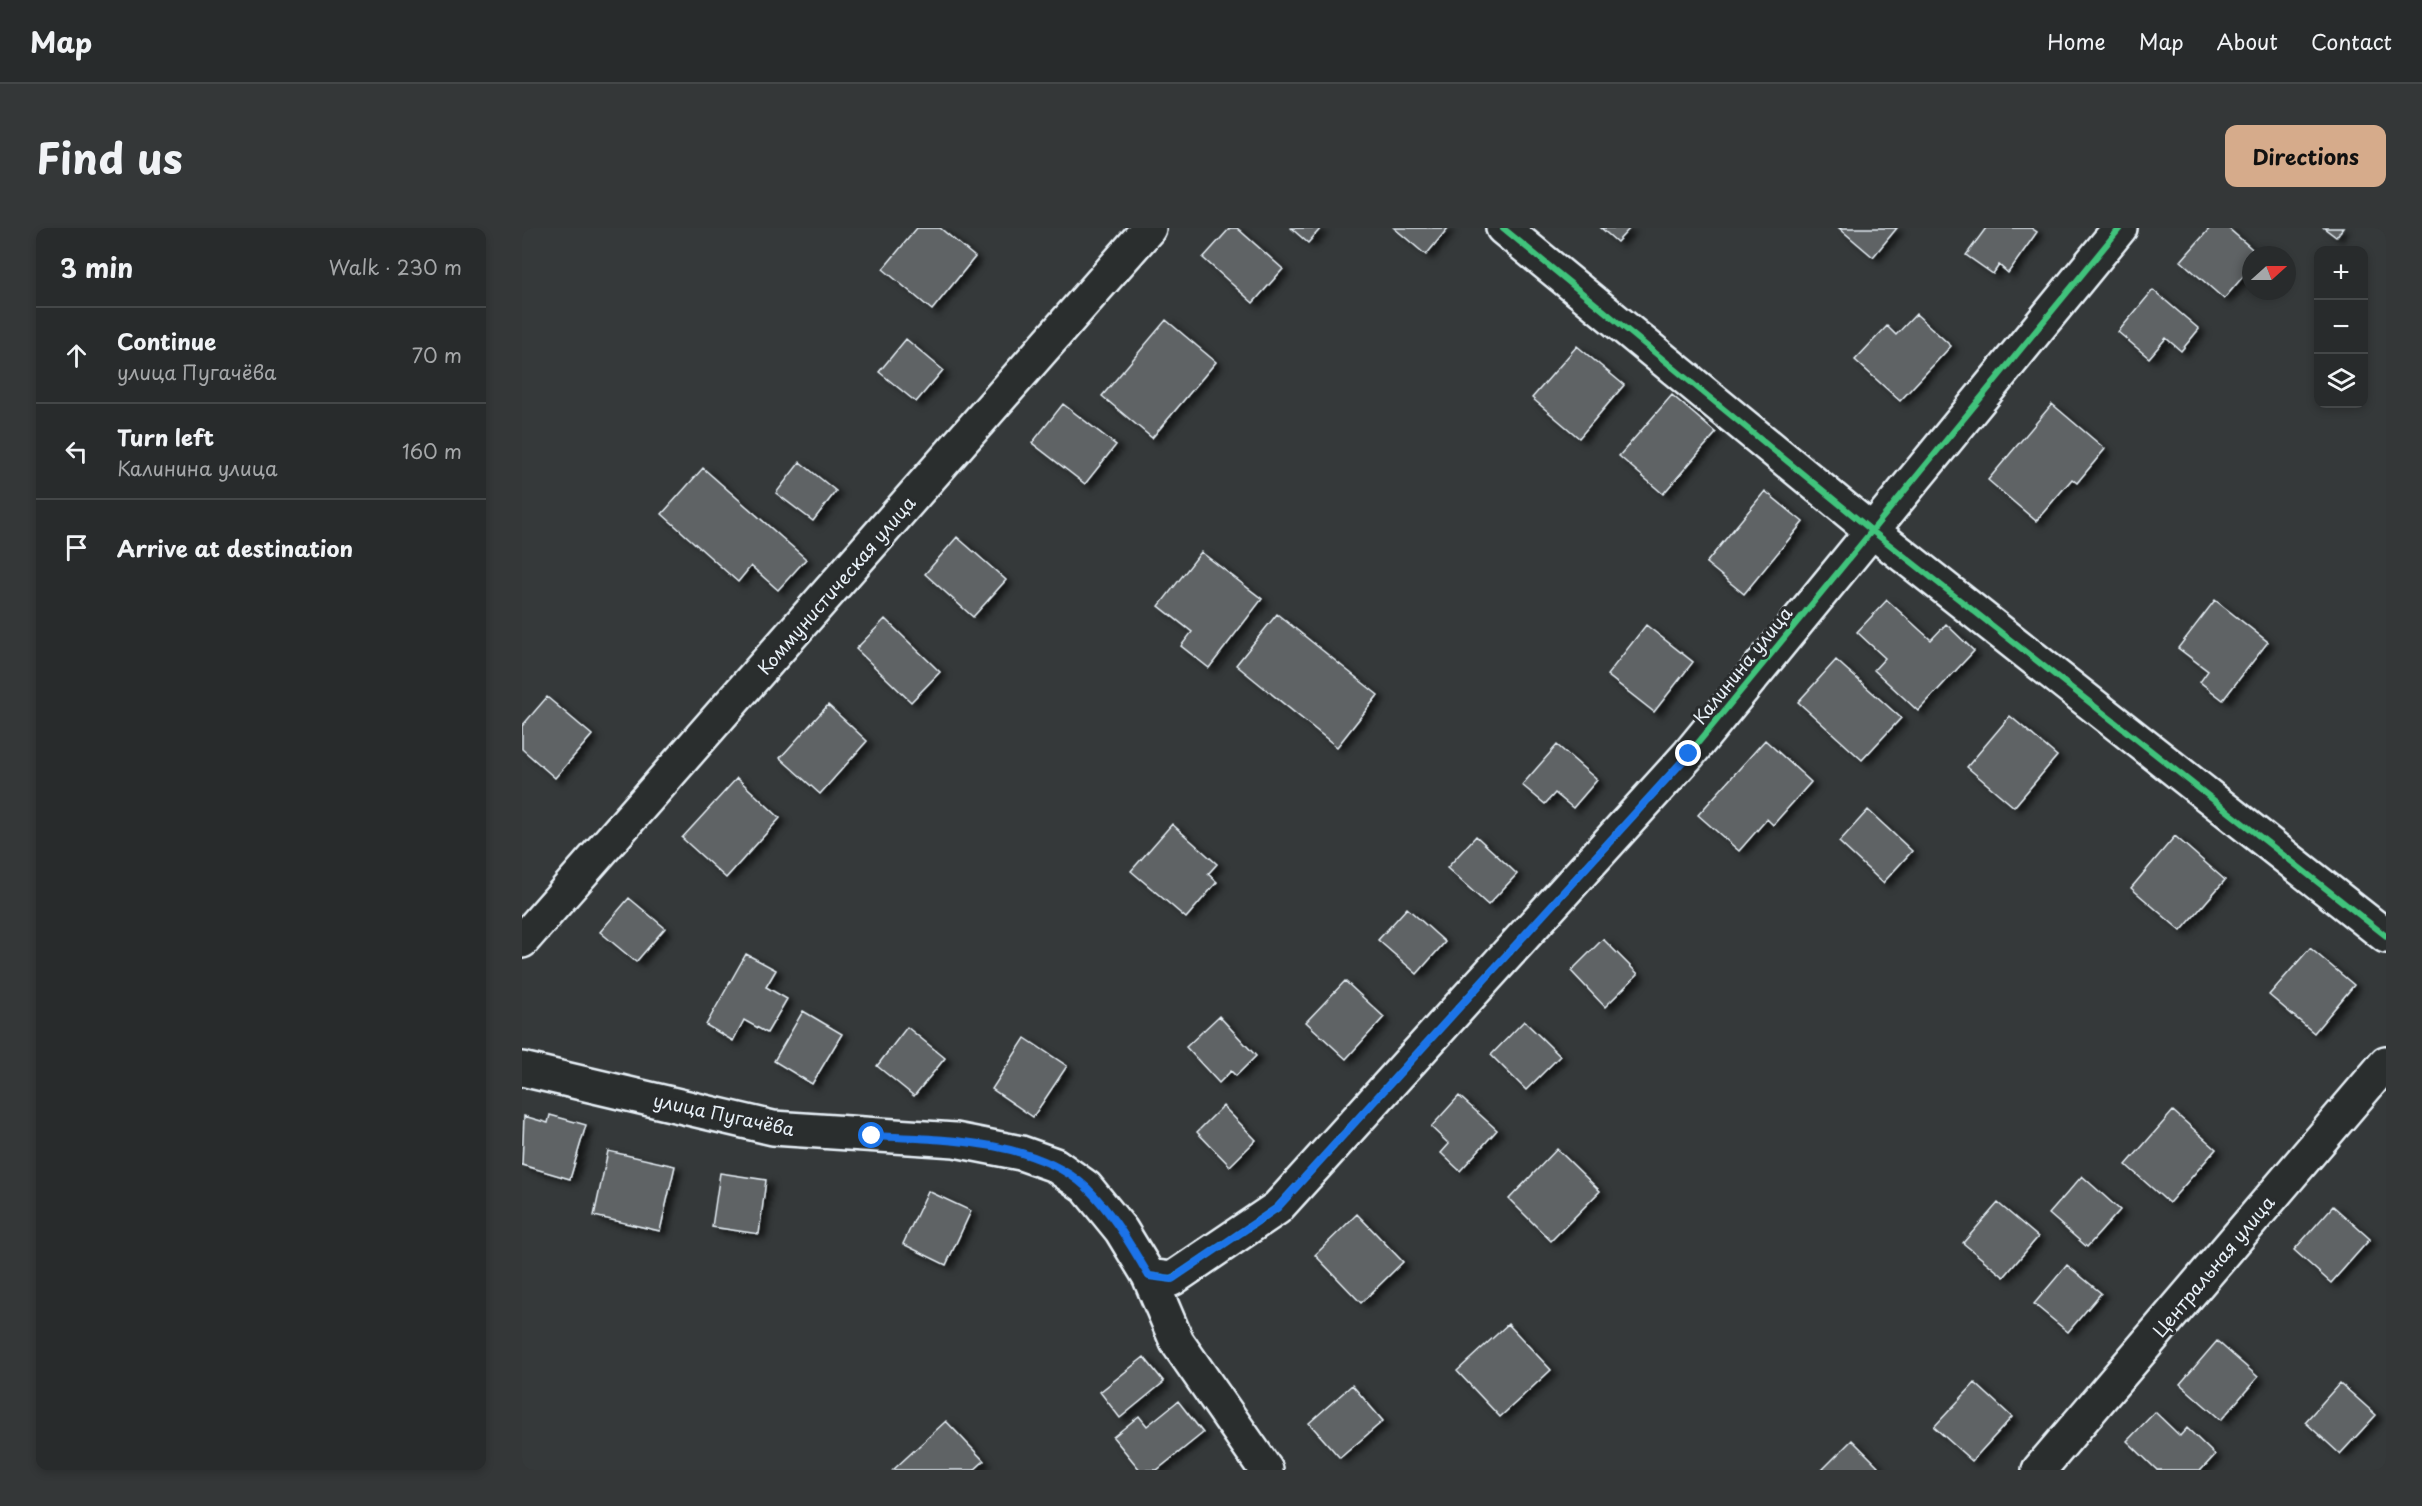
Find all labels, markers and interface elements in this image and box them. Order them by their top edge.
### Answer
text: Map [30,20,92,63]
text: Home [2047,25,2106,57]
text: Map [2139,25,2184,57]
text: About [2217,25,2278,57]
text: Contact [2311,25,2392,57]
text: Find us [36,125,183,188]
button: Directions [2225,125,2386,187]
north arrow [2242,246,2296,300]
map controls [2314,246,2368,408]
button: + [2314,246,2368,300]
text: 3 min [60,248,133,287]
text: Walk · 230 m [329,252,462,282]
button: − [2314,300,2368,354]
text: Continue [117,324,216,357]
icon: ahead [60,339,93,372]
text: 70 m [412,340,462,370]
button: layers [2314,354,2368,408]
text: улица Пугачёва [117,357,277,387]
text: Turn left [117,420,214,453]
icon: left [60,435,93,468]
text: 160 m [402,436,462,466]
text: Калинина улица [117,453,278,483]
street label: Коммунистическая улица [751,489,922,680]
icon: arrive [60,531,93,564]
text: Arrive at destination [117,531,353,564]
street label: Калинина улица [1686,600,1798,730]
route end [1675,740,1701,766]
street label: улица Пугачёва [651,1086,798,1142]
route start [858,1122,884,1148]
street label: Центральная улица [2146,1189,2281,1343]

